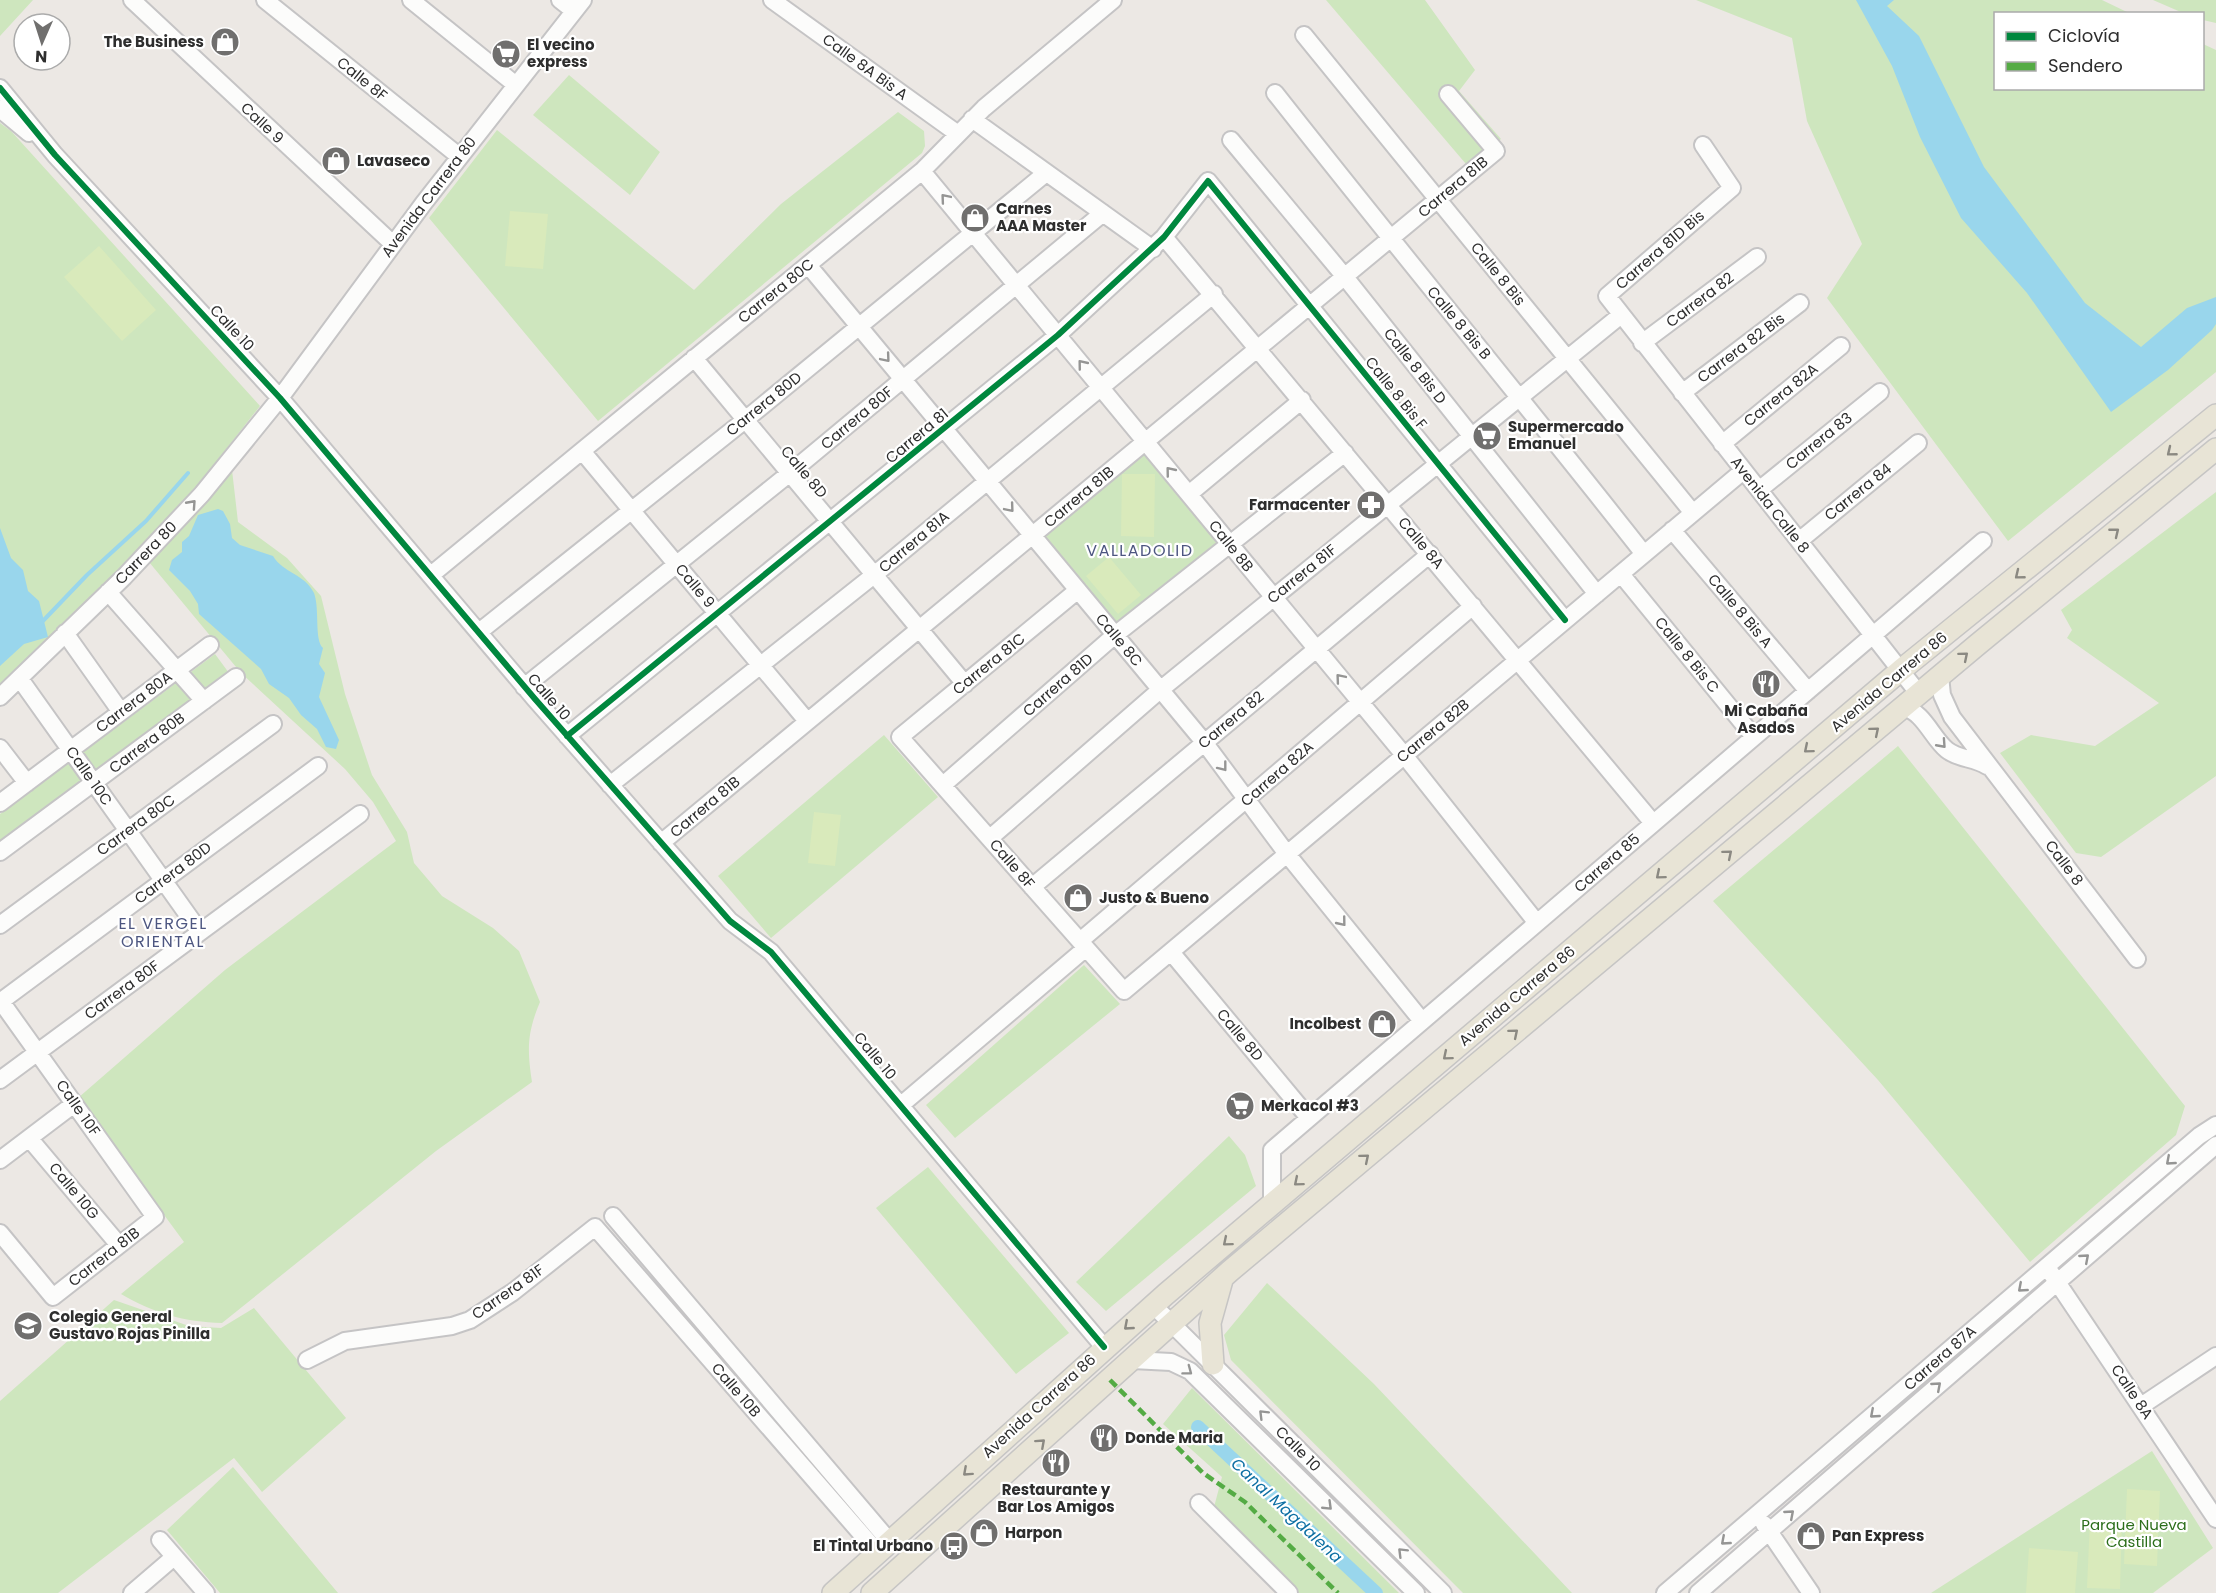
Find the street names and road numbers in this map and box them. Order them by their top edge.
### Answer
street label: Calle 8A Bis A [818,28,912,105]
street label: Calle 8F [333,52,392,106]
street label: Calle 9 [236,97,288,148]
street label: Avenida Carrera 80 [376,132,481,261]
street label: Carrera 81B [1413,151,1492,222]
street label: Carrera 81D Bis [1611,205,1709,294]
street label: Calle 8 Bis [1466,237,1531,310]
street label: Carrera 80C [733,253,818,328]
street label: Carrera 82 [1661,267,1738,332]
street label: Calle 8 Bis B [1422,282,1496,364]
street label: Calle 10 [205,300,259,356]
street label: Carrera 82 Bis [1693,308,1789,388]
street label: Calle 8 Bis D [1379,323,1452,408]
street label: Calle 8 Bis F [1360,352,1433,434]
street label: Carrera 82A [1739,358,1822,431]
street label: Carrera 80D [722,367,806,441]
street label: Carrera 80F [816,381,898,454]
street label: Carrera 81 [881,403,953,468]
street label: Carrera 83 [1781,407,1856,474]
street label: Calle 8D [776,441,833,502]
street label: Avenida Calle 8 [1726,452,1815,557]
street label: Carrera 84 [1820,458,1896,525]
street label: Carrera 81B [1039,461,1118,532]
street label: Carrera 81A [874,506,953,577]
street label: Calle 8A [1393,512,1449,573]
street label: Calle 8B [1204,515,1259,576]
street label: Carrera 80 [110,516,181,589]
street label: Carrera 81F [1263,539,1341,608]
street label: Calle 9 [671,559,720,612]
street label: Calle 8 Bis A [1703,569,1778,652]
street label: Calle 8C [1091,609,1148,671]
street label: Calle 8 Bis C [1650,612,1725,697]
street label: Avenida Carrera 86 [1826,627,1951,737]
street label: Carrera 81C [948,628,1029,699]
street label: Carrera 81D [1018,648,1097,721]
street label: Carrera 80A [91,666,176,737]
street label: Calle 10 [523,668,576,725]
street label: Carrera 82 [1193,686,1268,753]
street label: Carrera 82B [1392,694,1474,767]
street label: Carrera 80B [104,707,189,778]
street label: Carrera 82A [1236,736,1318,811]
street label: Calle 10C [61,742,118,810]
street label: Carrera 81B [665,771,744,842]
street label: Carrera 80C [92,789,179,860]
street label: Carrera 85 [1569,828,1644,897]
street label: Calle 8F [985,834,1040,893]
street label: Calle 8 [2040,836,2088,890]
street label: Carrera 80D [130,837,216,909]
street label: Avenida Carrera 86 [1454,941,1579,1051]
street label: Carrera 80F [80,955,164,1024]
street label: Calle 8D [1212,1004,1269,1065]
street label: Calle 10 [849,1027,902,1084]
street label: Calle 10F [51,1075,106,1140]
street label: Calle 10G [44,1158,105,1224]
street label: Carrera 81B [64,1222,144,1291]
street label: Carrera 81F [467,1259,548,1324]
street label: Carrera 87A [1899,1320,1980,1395]
street label: Avenida Carrera 86 [977,1349,1100,1462]
street label: Calle 10B [707,1358,766,1421]
street label: Calle 8A [2106,1360,2158,1423]
street label: Calle 10 [1271,1421,1326,1476]

